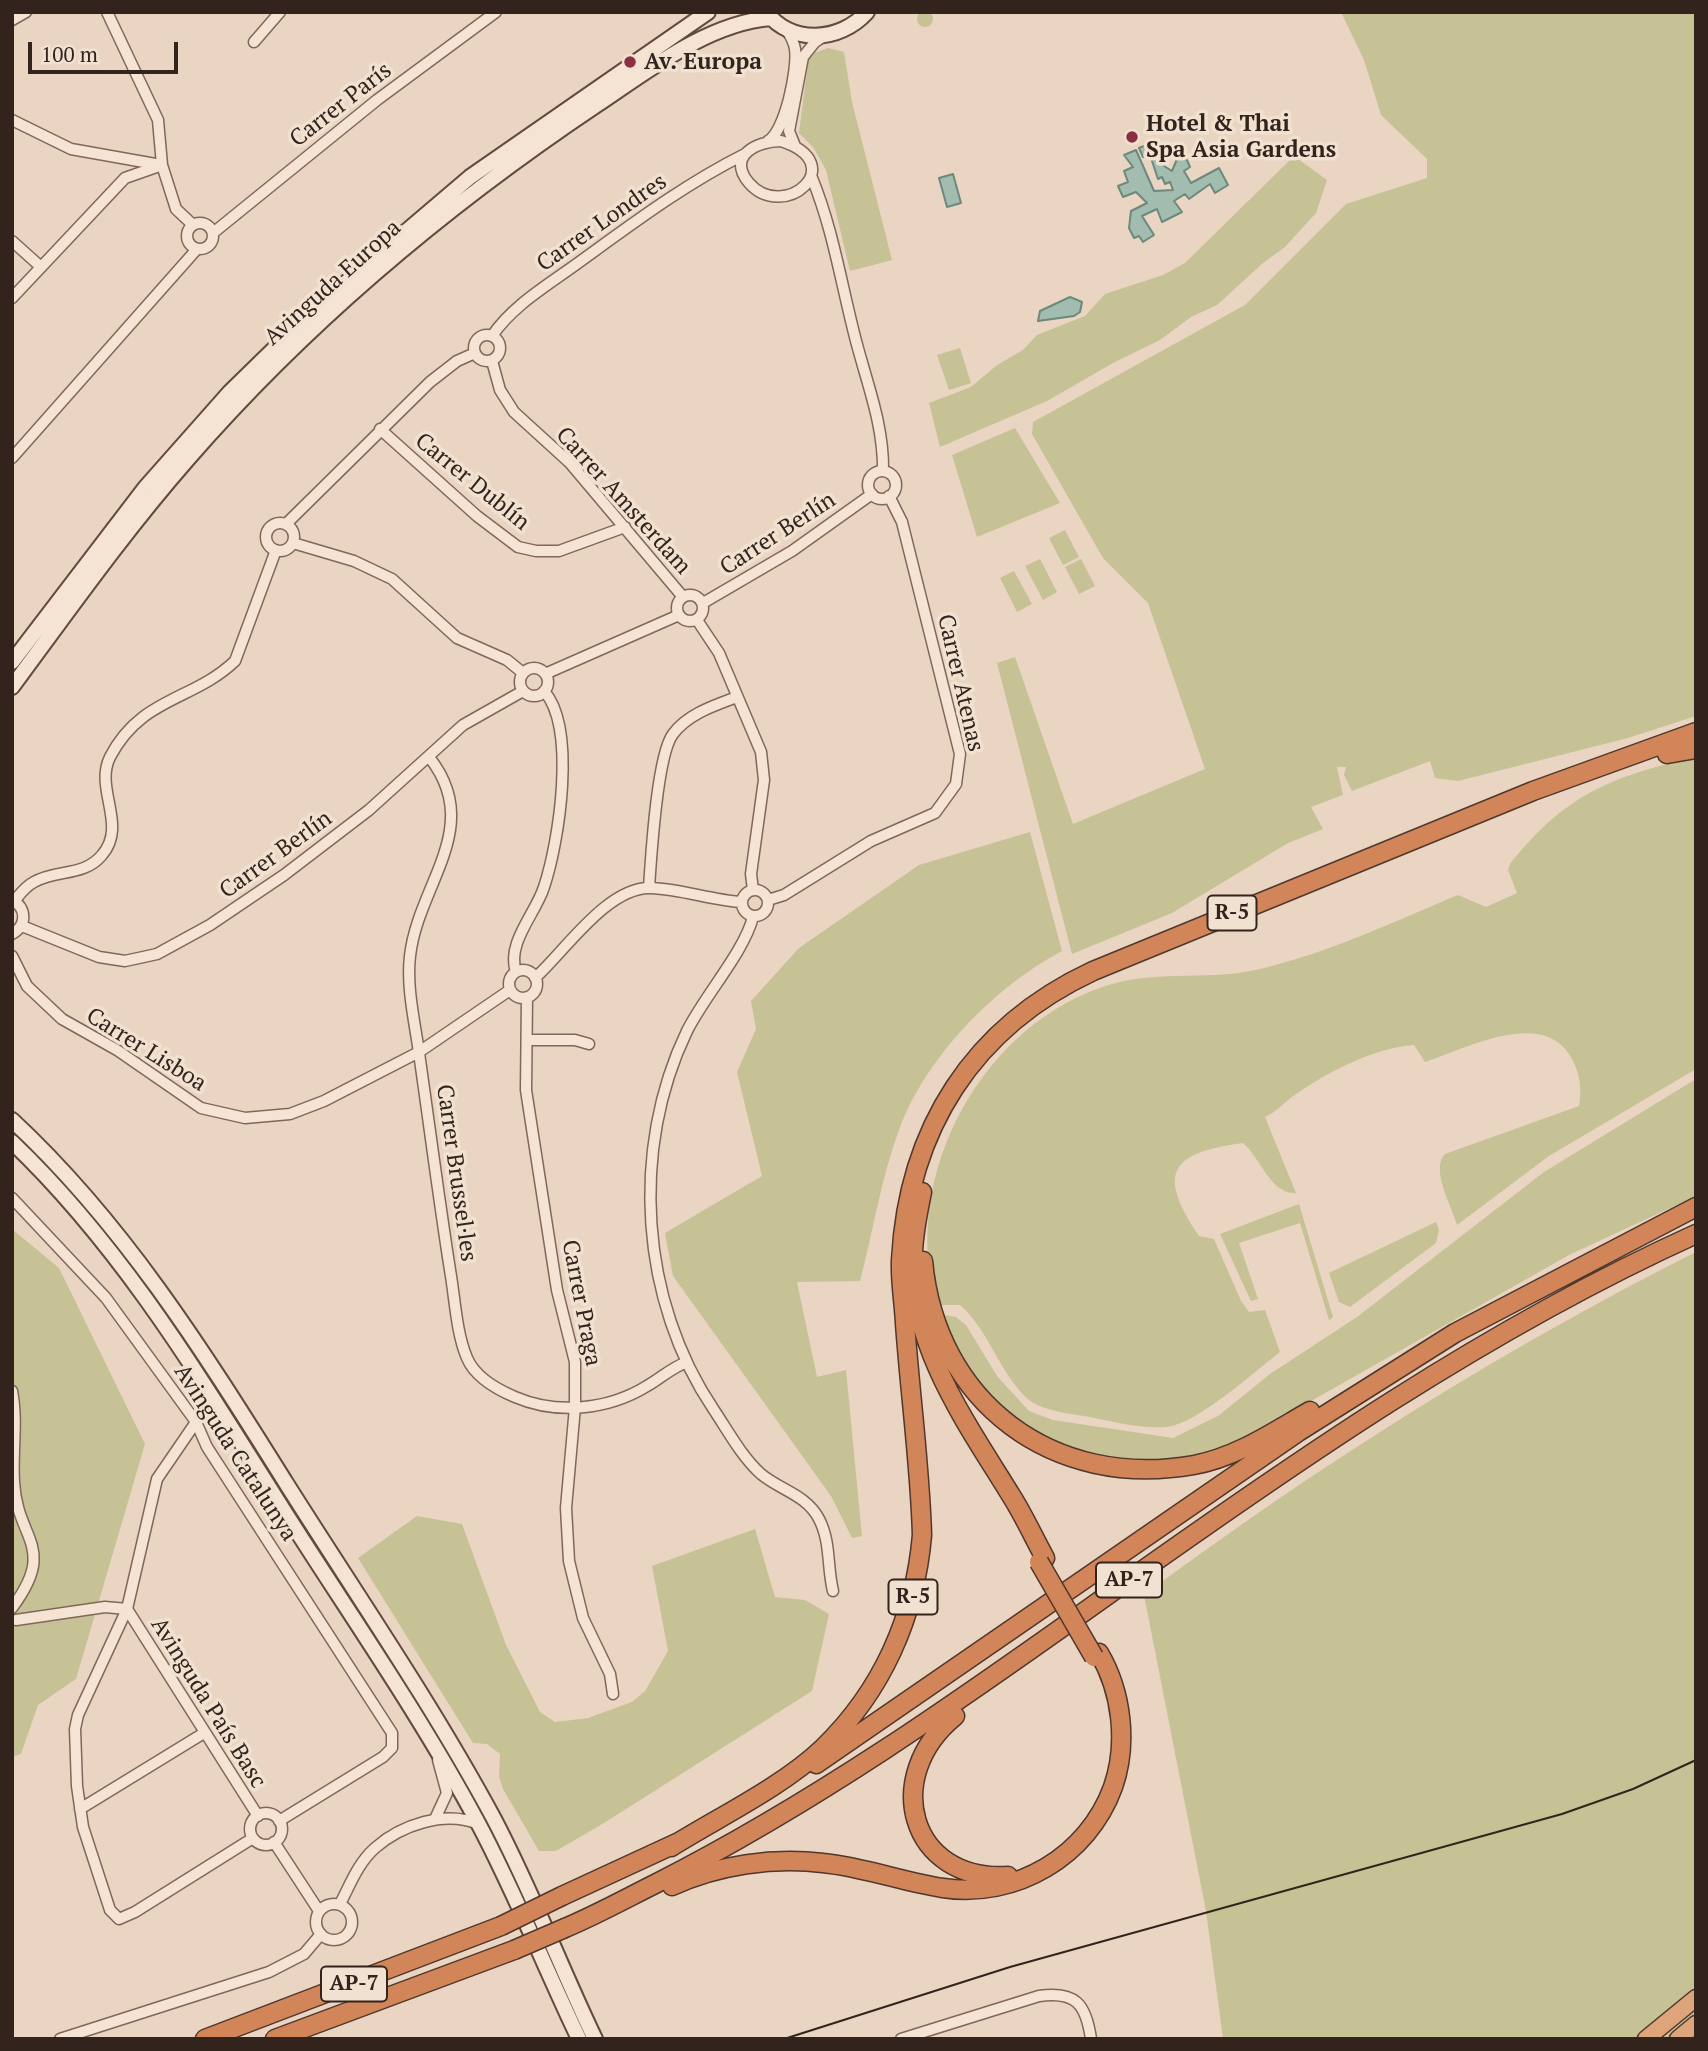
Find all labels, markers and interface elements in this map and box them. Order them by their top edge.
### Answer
scale bar [32,28,182,72]
text: 100 m [41,40,98,68]
place label: Av. Europa [644,48,762,76]
marker: Av. Europa [622,54,638,70]
street label: Carrer París [285,57,397,153]
place label: Hotel & Thai Spa Asia Gardens [1146,110,1336,164]
marker: Hotel & Thai Spa Asia Gardens [1124,129,1140,145]
street label: Carrer Londres [532,168,672,278]
street label: Avinguda Europa [259,214,407,352]
street label: Carrer Amsterdam [550,422,696,580]
street label: Carrer Dublín [409,427,535,537]
street label: Carrer Berlín [715,486,841,582]
street label: Carrer Atenas [931,612,989,754]
street label: Carrer Berlín [214,805,338,905]
road number: R-5 [1208,895,1256,930]
street label: Carrer Lisboa [81,1002,211,1098]
street label: Carrer Brussel·les [430,1083,482,1263]
street label: Carrer Praga [555,1238,607,1368]
street label: Avinguda Catalunya [168,1359,302,1547]
road number: AP-7 [1096,1562,1162,1598]
road number: R-5 [888,1580,937,1614]
street label: Avinguda País Basc [144,1613,272,1793]
road number: AP-7 [321,1966,387,2002]

